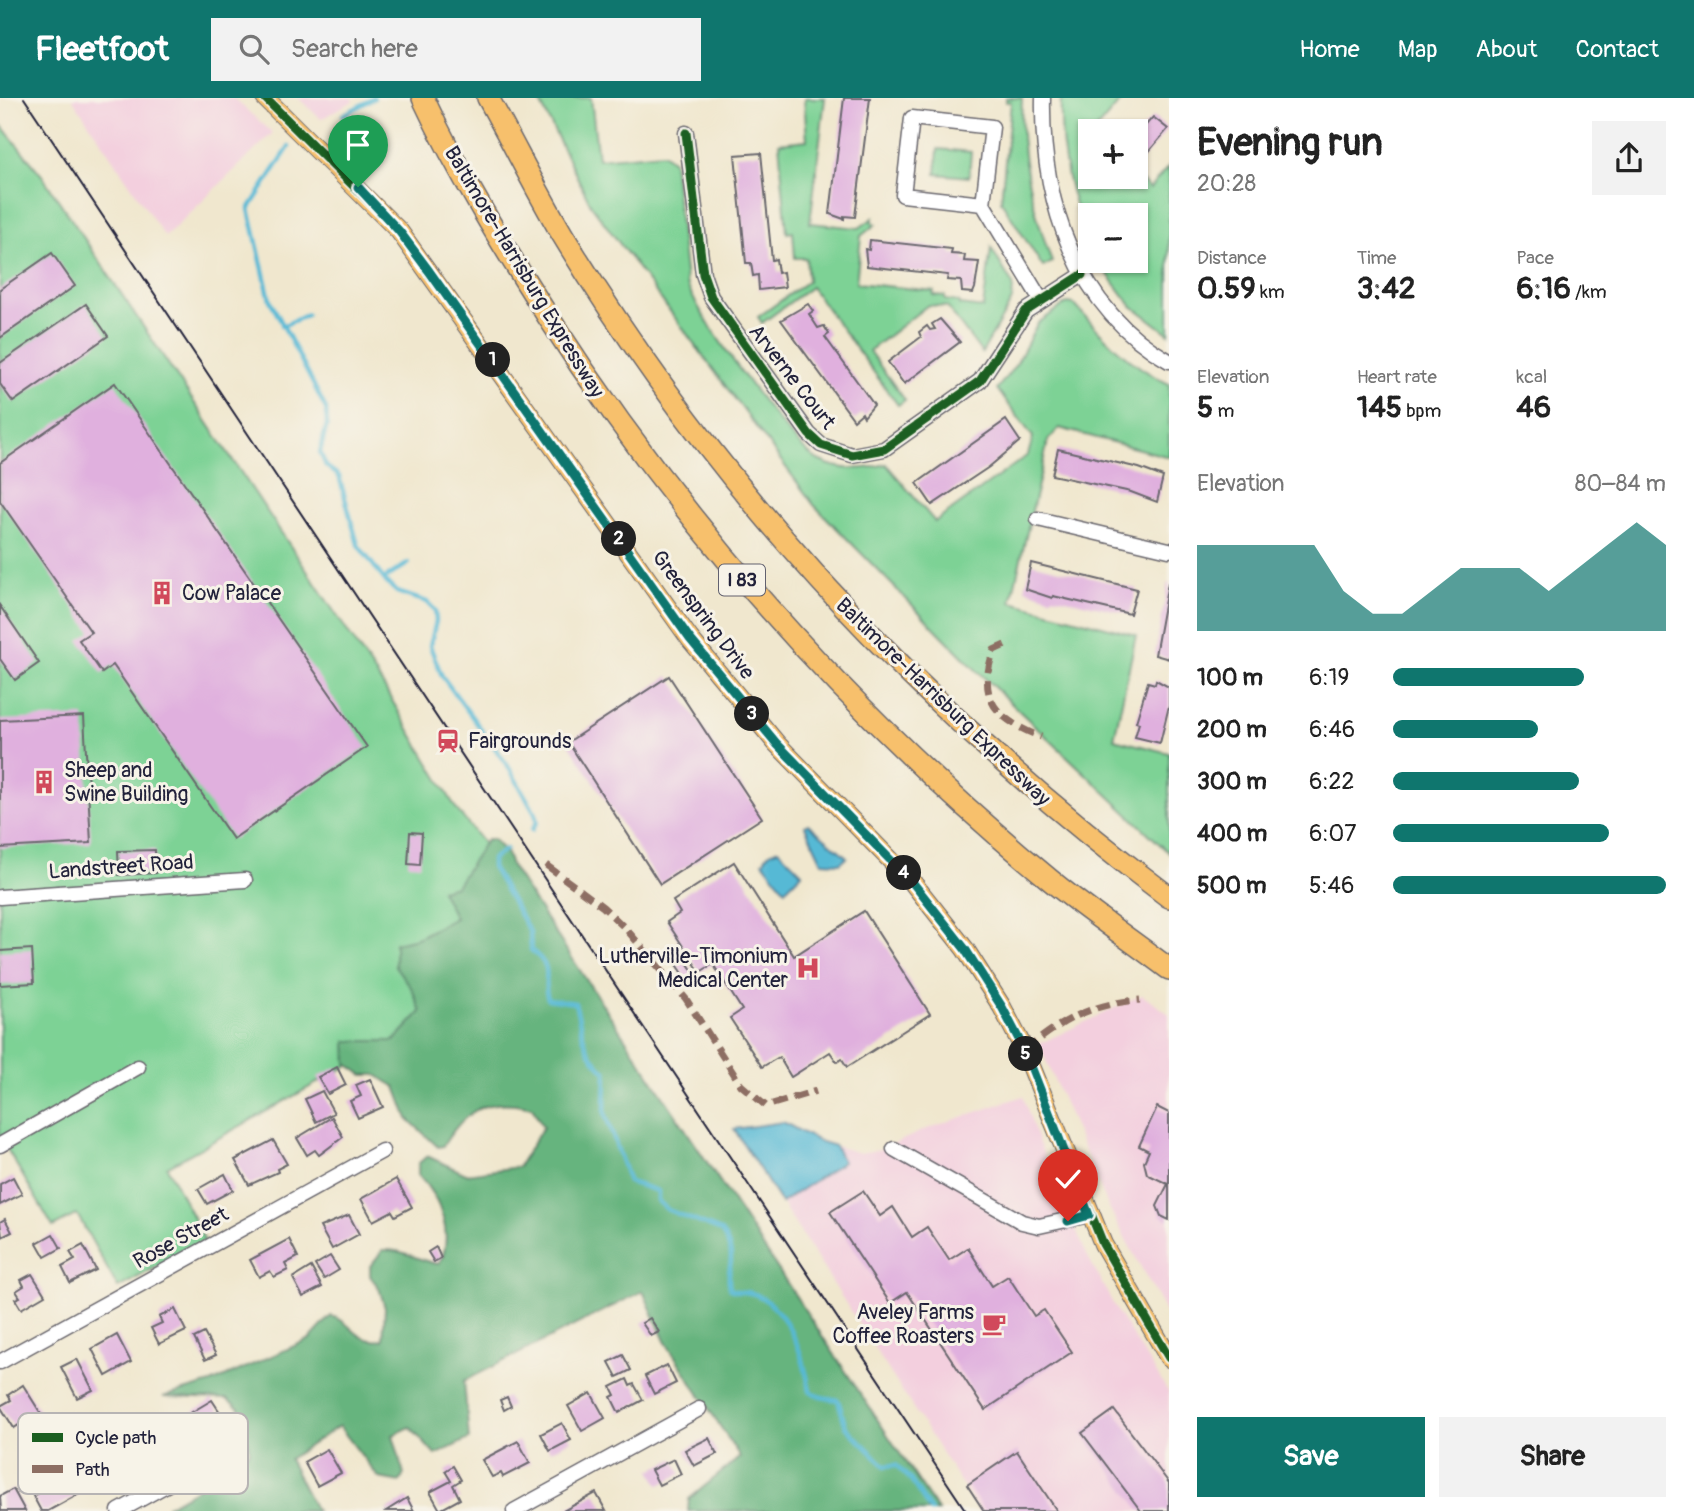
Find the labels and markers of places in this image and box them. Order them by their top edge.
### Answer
pin [328,115,388,187]
pin: 1 [476,342,510,378]
pin: 2 [602,522,636,556]
building icon: Cow Palace [148,579,176,607]
place label: Cow Palace [182,580,282,607]
pin: 3 [734,696,770,732]
station icon: Fairgrounds [434,727,462,755]
place label: Fairgrounds [468,728,572,755]
place label: Sheep and Swine Building [64,757,188,808]
building icon: Sheep and Swine Building [30,768,58,796]
pin: 4 [886,856,922,890]
place label: Lutherville-Timonium Medical Center [598,943,788,994]
hospital icon: Lutherville-Timonium Medical Center [794,954,822,982]
pin: 5 [1009,1037,1044,1072]
pin [1038,1149,1098,1221]
place label: Aveley Farms Coffee Roasters [832,1299,975,1350]
cafe icon: Aveley Farms Coffee Roasters [980,1310,1008,1338]

